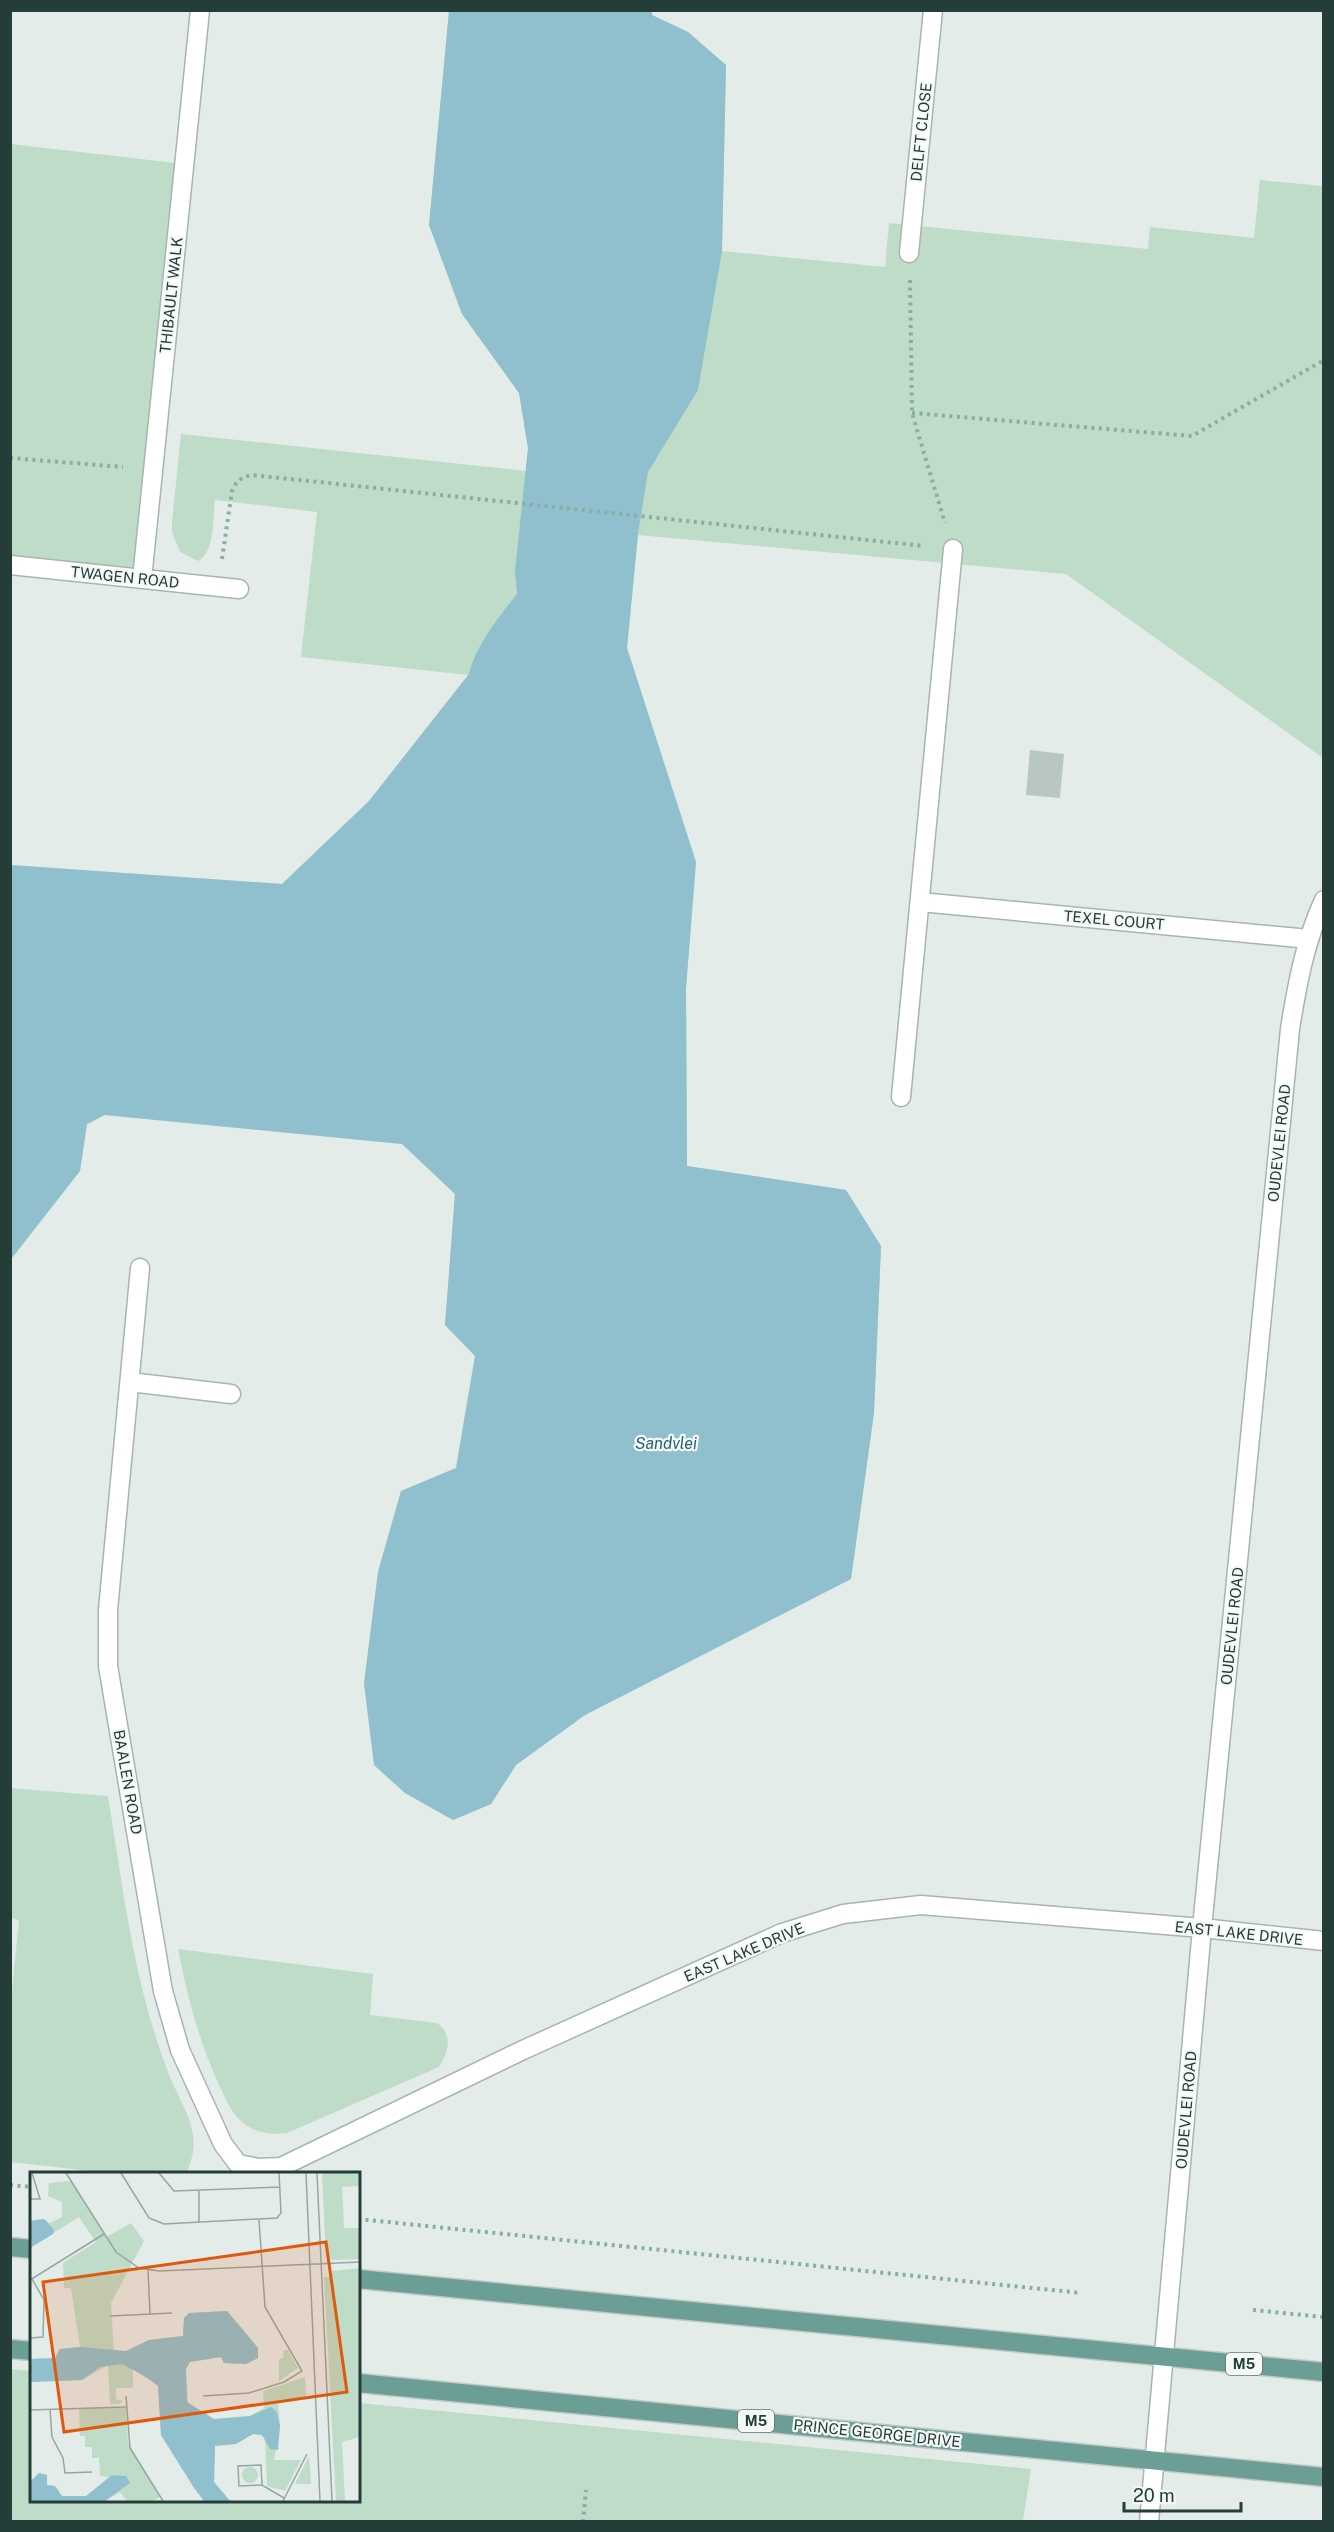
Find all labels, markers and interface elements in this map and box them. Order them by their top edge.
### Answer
street label: DELFT CLOSE [907,82,935,182]
street label: THIBAULT WALK [156,236,186,354]
street label: TWAGEN ROAD [70,563,180,591]
street label: TEXEL COURT [1063,907,1165,933]
street label: OUDEVLEI ROAD [1264,1083,1294,1203]
water label: Sandvlei [635,1434,697,1453]
street label: OUDEVLEI ROAD [1217,1566,1247,1686]
street label: BAALEN ROAD [110,1728,146,1836]
street label: EAST LAKE DRIVE [1174,1918,1304,1948]
street label: EAST LAKE DRIVE [681,1919,807,1985]
street label: OUDEVLEI ROAD [1172,2050,1200,2170]
inset map [30,2172,360,2502]
road number: M5 [1226,2353,1262,2375]
road number: M5 [738,2410,774,2432]
street label: PRINCE GEORGE DRIVE [793,2416,961,2450]
scale bar [1124,2475,1241,2513]
text: 20 m [1133,2485,1175,2506]

